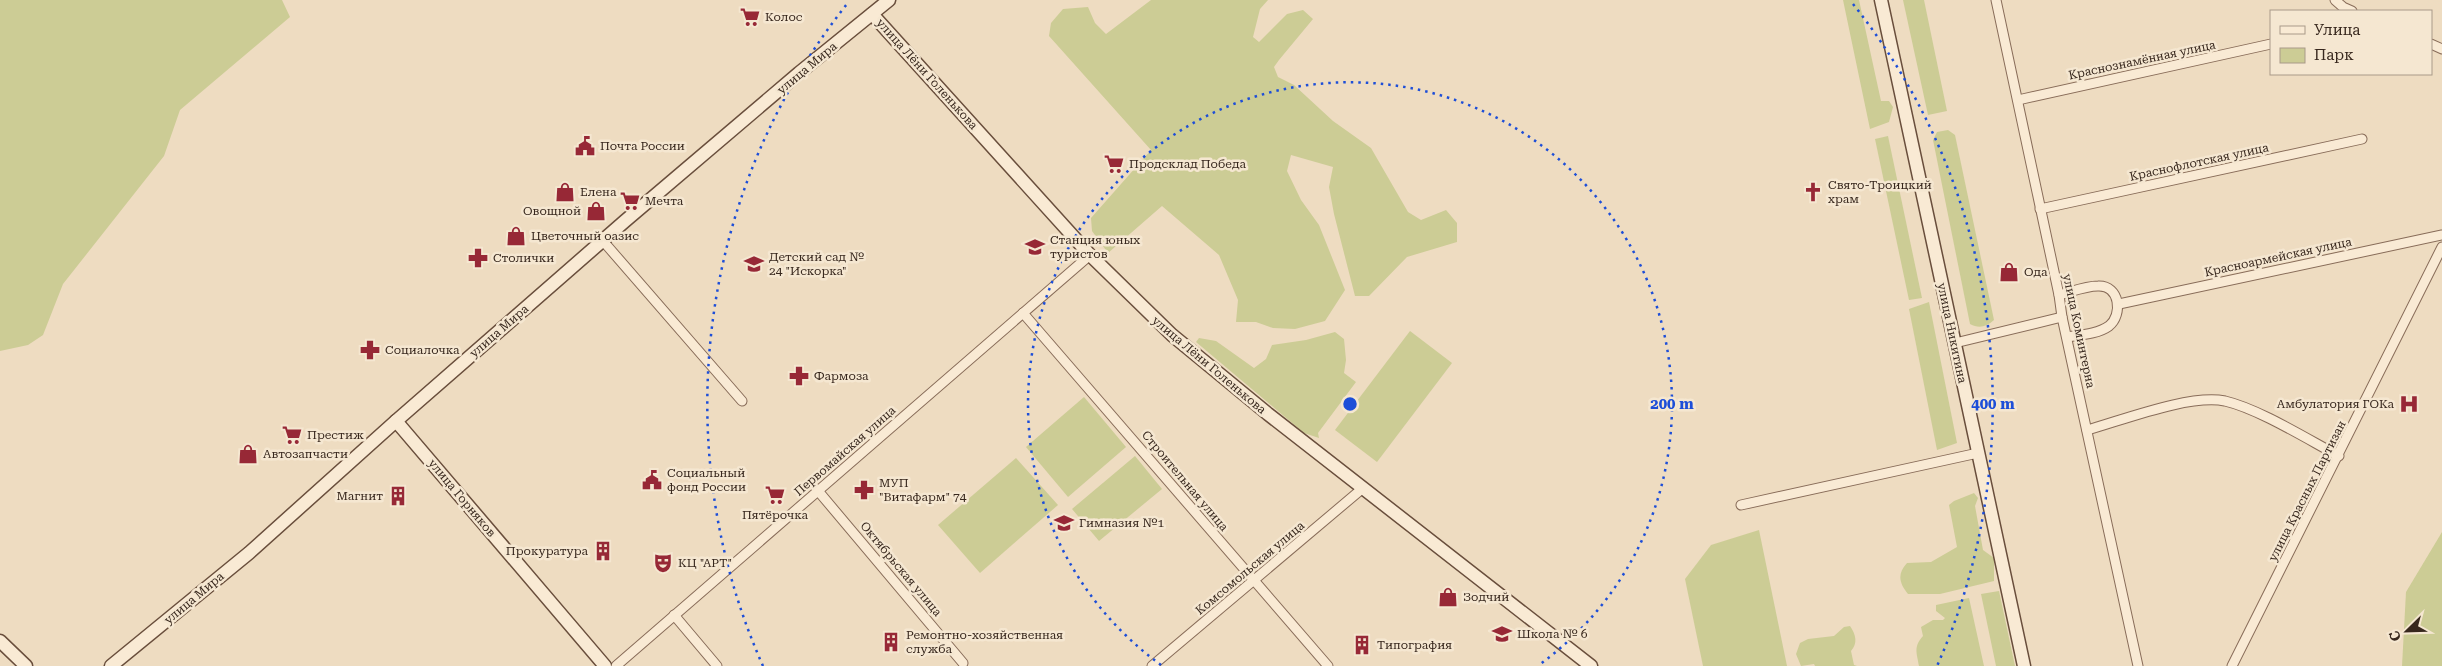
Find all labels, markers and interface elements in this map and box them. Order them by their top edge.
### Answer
supermarket icon: Колос [739,6,761,28]
place label: Колос [765,10,803,24]
legend [2270,10,2432,75]
street label: улица Лёни Голенькова [874,16,981,133]
text: Улица [2314,21,2360,39]
street label: Краснознамённая улица [2067,37,2217,82]
street label: улица Мира [774,39,840,97]
text: Парк [2314,46,2354,64]
public building icon: Почта России [574,135,596,157]
place label: Почта России [600,139,685,153]
street label: Краснофлотская улица [2128,140,2270,184]
supermarket icon: Продсклад Победа [1103,153,1125,175]
place label: Продсклад Победа [1129,157,1246,171]
place label: Свято-Троицкий храм [1828,178,1932,206]
shop icon: Елена [554,181,576,203]
church icon: Свято-Троицкий храм [1802,181,1824,203]
place label: Елена [580,185,617,199]
supermarket icon: Мечта [619,190,641,212]
place label: Мечта [645,194,684,208]
shop icon: Овощной [585,200,607,222]
place label: Овощной [523,204,581,218]
shop icon: Цветочный оазис [505,225,527,247]
place label: Цветочный оазис [531,229,639,243]
place label: Станция юных туристов [1050,233,1140,261]
street label: Красноармейская улица [2203,234,2353,279]
school or university icon: Станция юных туристов [1024,236,1046,258]
pharmacy icon: Столички [467,247,489,269]
place label: Детский сад № 24 "Искорка" [769,250,864,278]
place label: Столички [493,251,554,265]
school or university icon: Детский сад № 24 "Искорка" [743,253,765,275]
shop icon: Ода [1998,261,2020,283]
place label: Ода [2024,265,2048,279]
street label: улица Коминтерна [2060,273,2098,390]
street label: улица Никитина [1935,281,1970,385]
street label: улица Мира [467,301,532,360]
street label: улица Лёни Голенькова [1149,313,1269,417]
pharmacy icon: Социалочка [359,339,381,361]
place label: Социалочка [385,343,460,357]
pharmacy icon: Фармоза [788,365,810,387]
place label: Фармоза [814,369,869,383]
hospital icon: Амбулатория ГОКа [2398,393,2420,415]
centre of rings [1341,395,1359,413]
text: 200 m [1650,395,1694,413]
text: 400 m [1971,395,2015,413]
place label: Амбулатория ГОКа [2277,397,2394,411]
street label: Первомайская улица [792,403,899,499]
street label: улица Красных Партизан [2265,418,2349,564]
supermarket icon: Престиж [281,424,303,446]
place label: Престиж [307,428,364,442]
street label: Строительная улица [1139,428,1231,534]
shop icon: Автозапчасти [237,443,259,465]
place label: Автозапчасти [263,447,348,461]
street label: улица Горняков [425,456,499,540]
place label: Социальный фонд России [667,466,746,494]
public building icon: Социальный фонд России [641,469,663,491]
place label: МУП "Витафарм" 74 [879,476,967,504]
pharmacy icon: МУП "Витафарм" 74 [853,479,875,501]
supermarket icon: Пятёрочка [764,484,786,506]
building icon: Магнит [387,485,409,507]
place label: Магнит [336,489,383,503]
place label: Пятёрочка [742,508,809,522]
school or university icon: Гимназия №1 [1053,512,1075,534]
place label: Гимназия №1 [1079,516,1164,530]
street label: Комсомольская улица [1193,518,1308,618]
street label: Октябрьская улица [857,519,945,619]
building icon: Прокуратура [592,540,614,562]
place label: Прокуратура [506,544,588,558]
theatre icon: КЦ "АРТ" [652,552,674,574]
place label: КЦ "АРТ" [678,556,732,570]
street label: улица Мира [161,569,227,627]
shop icon: Зодчий [1437,586,1459,608]
place label: Зодчий [1463,590,1509,604]
north arrow [2382,606,2432,656]
school or university icon: Школа № 6 [1491,623,1513,645]
place label: Школа № 6 [1517,627,1588,641]
place label: Ремонтно-хозяйственная служба [906,628,1063,656]
text: С [2386,628,2404,644]
building icon: Ремонтно-хозяйственная служба [880,631,902,653]
building icon: Типография [1351,634,1373,656]
place label: Типография [1377,638,1452,652]

